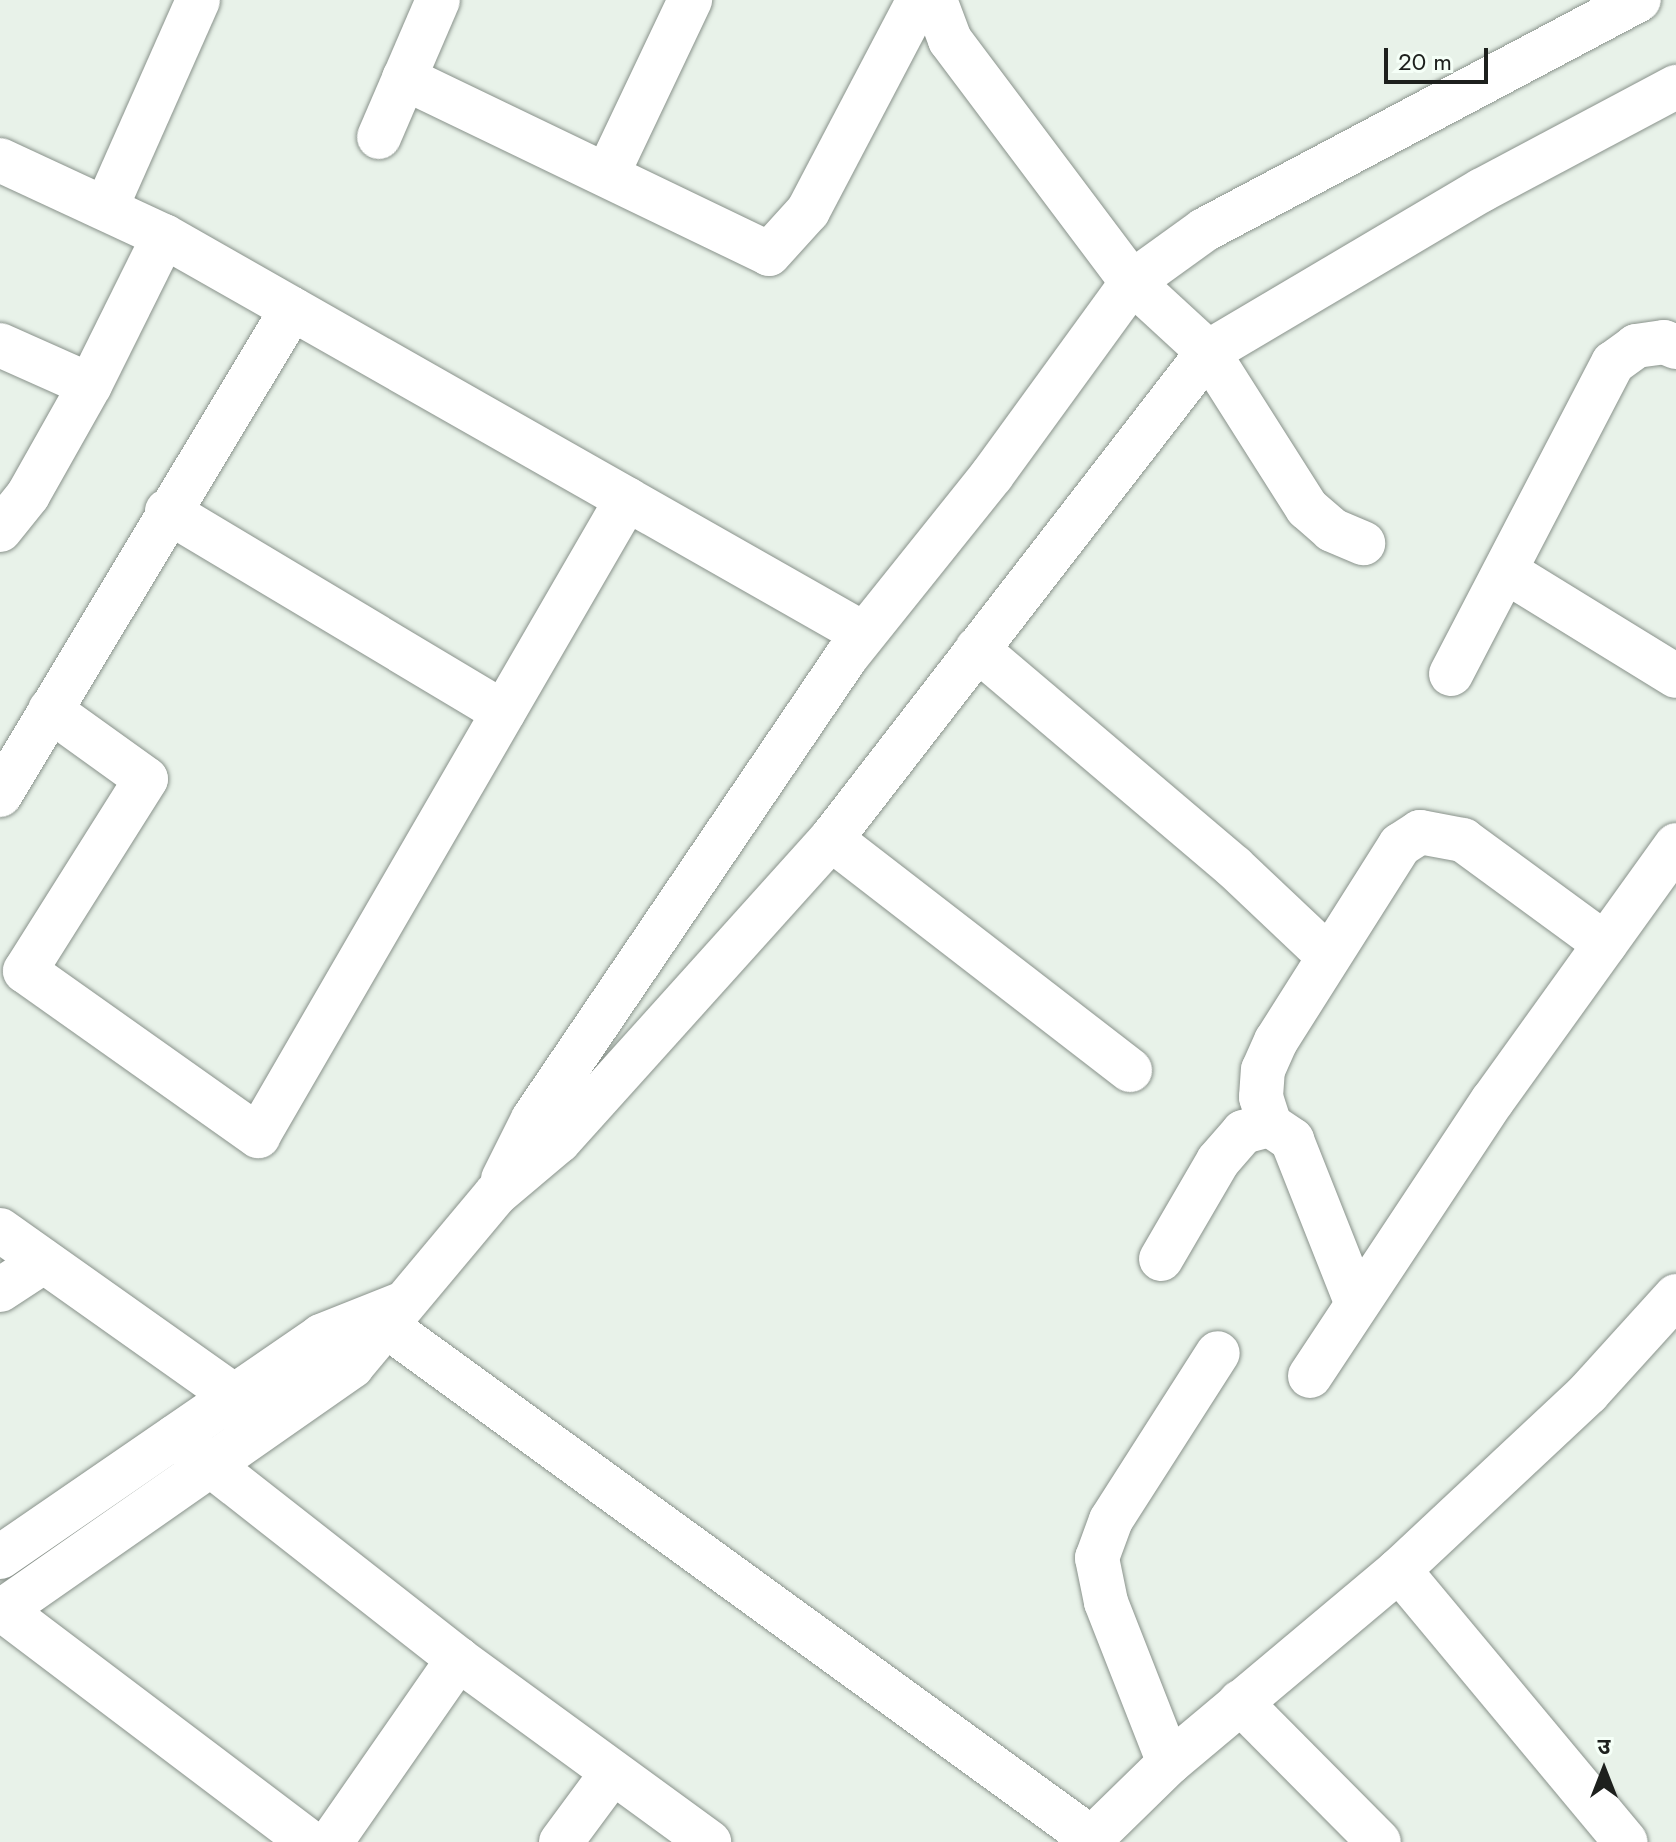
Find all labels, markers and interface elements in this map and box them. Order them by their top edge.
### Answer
scale bar [1388,32,1492,82]
text: 20 m [1398,44,1452,79]
north arrow [1564,1730,1644,1810]
text: उ [1598,1730,1610,1762]

